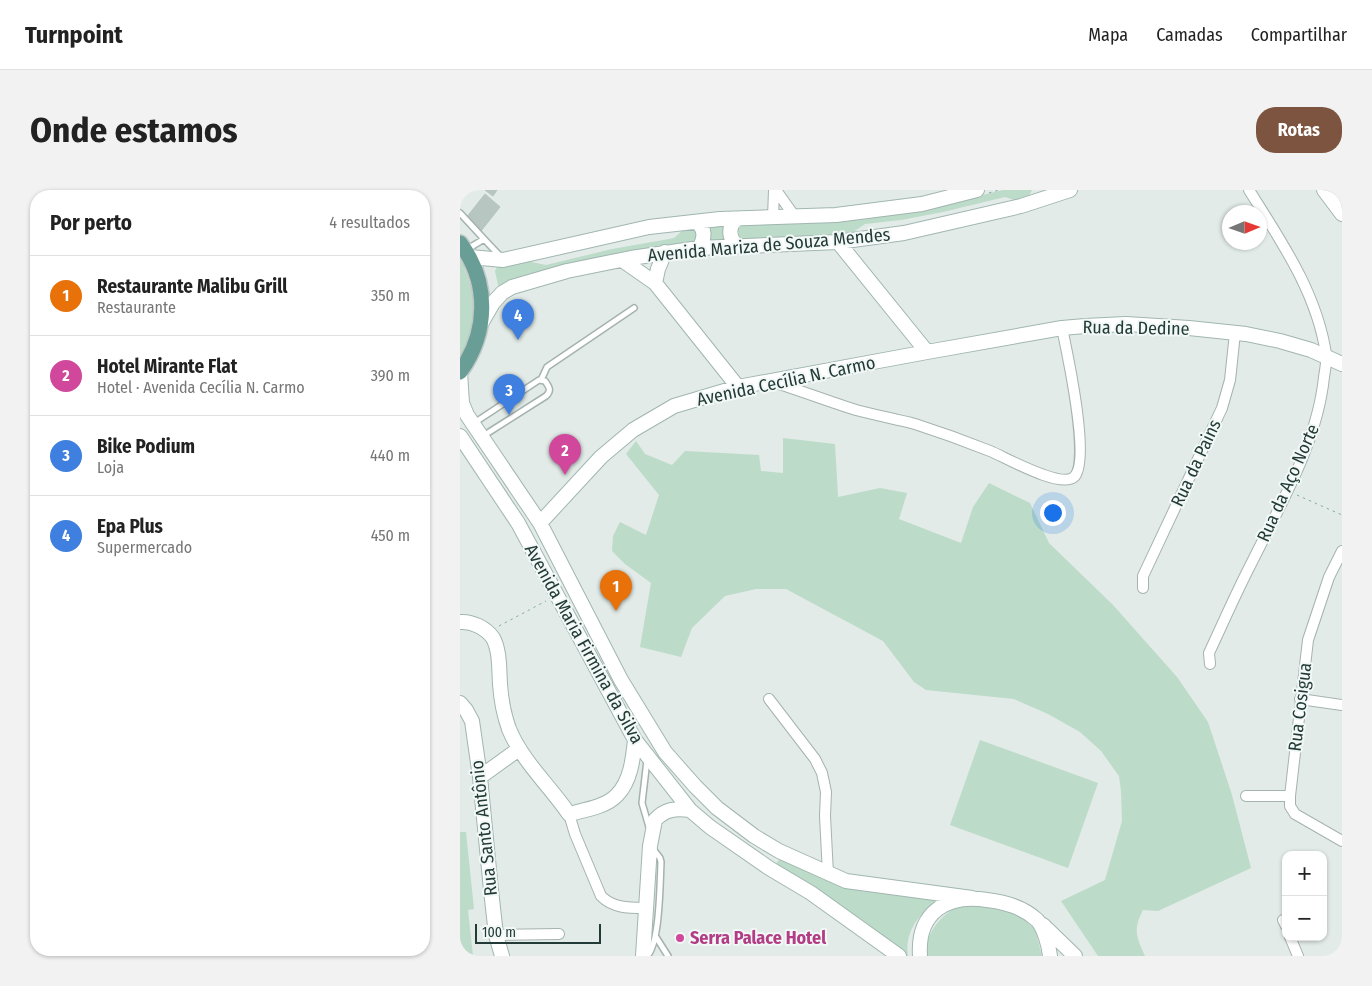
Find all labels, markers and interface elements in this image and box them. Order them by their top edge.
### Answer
text: Turnpoint [25,21,123,49]
text: Mapa [1088,24,1128,46]
text: Camadas [1156,24,1223,46]
text: Compartilhar [1251,24,1347,46]
button: Rotas [1256,107,1342,153]
text: Onde estamos [30,109,238,151]
north arrow [1222,205,1267,250]
text: Por perto [50,210,132,236]
text: 4 resultados [329,213,410,232]
street label: Avenida Mariza de Souza Mendes [647,223,891,267]
text: Restaurante Malibu Grill [97,275,288,298]
text: 1 [63,286,69,305]
text: 350 m [371,286,410,305]
text: Restaurante [97,298,176,317]
pin: 4 [502,299,534,340]
street label: Rua da Dedine [1082,316,1190,340]
street label: Avenida Cecília N. Carmo [695,351,877,411]
text: Hotel Mirante Flat [97,355,237,378]
text: 2 [62,366,70,385]
text: 390 m [371,366,410,385]
pin: 3 [493,374,525,415]
text: Hotel · Avenida Cecília N. Carmo [97,378,305,397]
street label: Rua da Pains [1166,415,1226,510]
street label: Rua da Aço Norte [1252,421,1324,545]
pin: 2 [549,434,581,475]
text: Bike Podium [97,435,195,458]
text: 3 [62,446,70,465]
text: 440 m [370,446,410,465]
text: Loja [97,458,124,477]
your location [1040,500,1066,526]
text: Epa Plus [97,515,163,538]
text: 4 [62,526,70,545]
text: 450 m [371,526,410,545]
text: Supermercado [97,538,192,557]
street label: Avenida Maria Firmina da Silva [520,540,648,748]
pin: 1 [600,570,632,611]
street label: Rua Cosigua [1284,661,1316,753]
street label: Rua Santo Antônio [466,759,502,897]
map controls [1282,851,1327,941]
button: + [1282,851,1327,896]
button: − [1282,896,1327,941]
scale bar [475,921,601,944]
text: 100 m [482,924,516,941]
place label: Serra Palace Hotel [690,927,826,949]
marker: Serra Palace Hotel [674,932,686,944]

